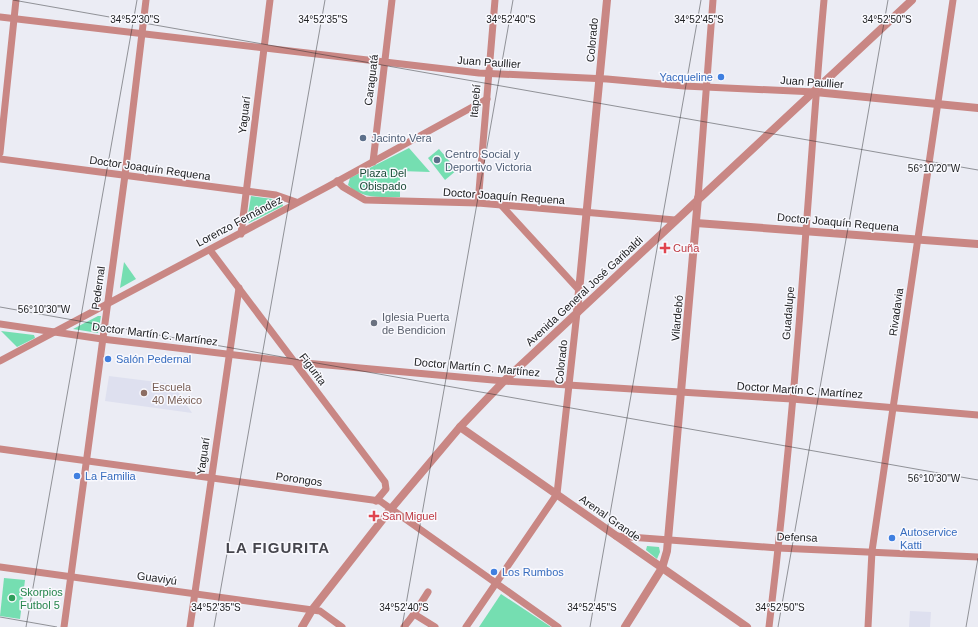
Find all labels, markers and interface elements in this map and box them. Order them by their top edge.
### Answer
text: 34°52'30"S [110,14,160,25]
text: 34°52'35"S [298,14,348,25]
text: 34°52'40"S [486,14,536,25]
text: 34°52'45"S [674,14,724,25]
text: 34°52'50"S [862,14,912,25]
street label: Colorado [584,17,600,63]
street label: Caraguatá [362,53,380,106]
street label: Juan Paullier [457,54,521,70]
place label: Yacqueline [659,71,713,83]
marker: Yacqueline [716,72,726,82]
street label: Juan Paullier [780,74,844,90]
street label: Itapebí [468,84,482,118]
street label: Yaguarí [236,96,252,134]
place label: Jacinto Vera [371,132,432,144]
marker: Jacinto Vera [358,133,368,143]
place label: Centro Social y Deportivo Victoria [445,148,532,173]
street label: Doctor Joaquín Requena [89,154,212,183]
marker: Centro Social y Deportivo Victoria [432,155,442,165]
text: 56°10'20"W [908,163,961,174]
park label: Plaza Del Obispado [359,167,407,192]
street label: Doctor Joaquín Requena [443,186,566,206]
street label: Lorenzo Fernández [194,193,284,249]
street label: Doctor Joaquín Requena [777,211,900,233]
street label: Avenida General José Garibaldi [523,234,645,348]
place label: Cuña [673,242,700,254]
marker: Cuña [660,243,670,253]
street label: Pedernal [89,265,107,311]
street label: Guadalupe [780,286,796,340]
street label: Rivadavia [887,286,905,337]
street label: Vilardebó [669,294,685,342]
text: 56°10'30"W [18,304,71,315]
place label: Iglesia Puerta de Bendicion [382,311,450,336]
marker: Iglesia Puerta de Bendicion [369,318,379,328]
street label: Doctor Martín C. Martínez [91,320,219,348]
street label: Colorado [553,339,569,385]
street label: Figurita [297,351,329,388]
place label: Salón Pedernal [116,353,191,365]
marker: Salón Pedernal [103,354,113,364]
street label: Doctor Martín C. Martínez [413,356,541,378]
street label: Doctor Martín C. Martínez [736,380,864,400]
place label: Escuela 40 México [152,381,202,406]
marker: Escuela 40 México [139,388,149,398]
street label: Yaguarí [194,436,212,476]
place label: La Familia [85,470,137,482]
street label: Porongos [275,470,324,488]
marker: La Familia [72,471,82,481]
text: 56°10'30"W [908,473,961,484]
street label: Arenal Grande [577,493,643,543]
place label: San Miguel [382,510,437,522]
marker: San Miguel [369,511,379,521]
place label: Autoservice Katti [900,526,957,551]
street label: Defensa [776,530,819,544]
marker: Autoservice Katti [887,533,897,543]
district label: LA FIGURITA [226,539,330,556]
place label: Los Rumbos [502,566,564,578]
marker: Los Rumbos [489,567,499,577]
street label: Guaviyú [136,569,178,587]
place label: Skorpios Futbol 5 [20,586,63,611]
marker: Skorpios Futbol 5 [7,593,17,603]
text: 34°52'35"S [191,602,241,613]
text: 34°52'40"S [379,602,429,613]
text: 34°52'45"S [567,602,617,613]
text: 34°52'50"S [755,602,805,613]

